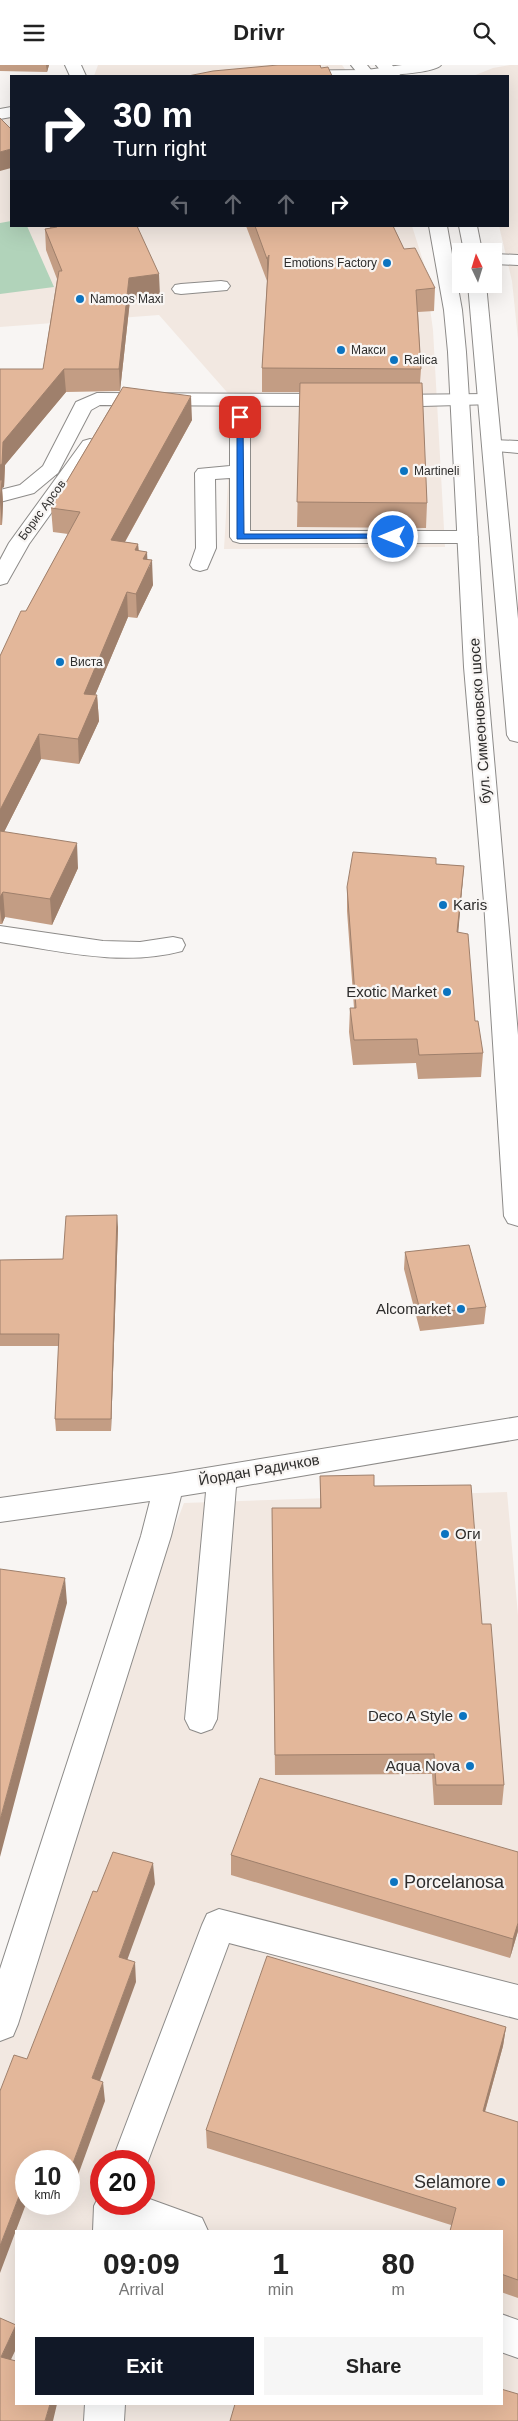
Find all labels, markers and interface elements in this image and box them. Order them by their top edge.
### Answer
icon: menu [20,19,48,47]
icon: search [470,19,498,47]
text: Drivr [233,20,285,45]
icon: right [30,95,95,160]
text: 30 m [113,95,193,134]
text: Turn right [113,136,206,161]
icon: left [166,190,194,218]
icon: ahead [219,190,247,218]
icon: ahead [272,190,300,218]
icon: right [325,190,353,218]
north arrow [452,243,502,293]
map controls [452,243,502,293]
place label: Emotions Factory [284,256,377,270]
marker: Emotions Factory [381,257,393,269]
place label: Namoos Maxi [90,292,163,306]
marker: Namoos Maxi [74,293,86,305]
place label: Макси [351,343,386,357]
marker: Макси [335,344,347,356]
place label: Ralica [404,353,438,367]
marker: Ralica [388,354,400,366]
pin [219,396,261,438]
icon: arrive [226,403,254,431]
place label: Martineli [414,464,459,478]
marker: Martineli [398,465,410,477]
street label: Борис Арсов [15,477,69,543]
position arrow [366,510,418,562]
street label: бул. Симеоновско шосе [465,638,494,804]
place label: Виста [70,655,103,669]
marker: Виста [54,656,66,668]
place label: Karis [453,896,487,913]
marker: Karis [437,899,449,911]
place label: Exotic Market [346,983,438,1000]
marker: Exotic Market [441,986,453,998]
place label: Alcomarket [376,1300,452,1317]
marker: Alcomarket [455,1303,467,1315]
street label: Йордан Радичков [197,1450,321,1489]
place label: Оги [455,1525,481,1542]
marker: Оги [439,1528,451,1540]
place label: Deco A Style [368,1707,453,1724]
marker: Deco A Style [457,1710,469,1722]
place label: Aqua Nova [386,1757,461,1774]
marker: Aqua Nova [464,1760,476,1772]
place label: Porcelanosa [404,1872,505,1892]
marker: Porcelanosa [388,1876,400,1888]
speed limit sign: 20 [90,2150,155,2215]
text: 10 [34,2162,61,2190]
place label: Selamore [414,2172,491,2192]
marker: Selamore [495,2176,507,2188]
text: km/h [34,2188,61,2202]
text: 09:09 [103,2247,180,2280]
text: 1 [272,2247,289,2280]
text: 80 [382,2247,415,2280]
text: Arrival [119,2281,164,2298]
text: min [268,2281,294,2298]
text: m [392,2281,405,2298]
button: Exit [35,2337,254,2395]
button: Share [264,2337,483,2395]

